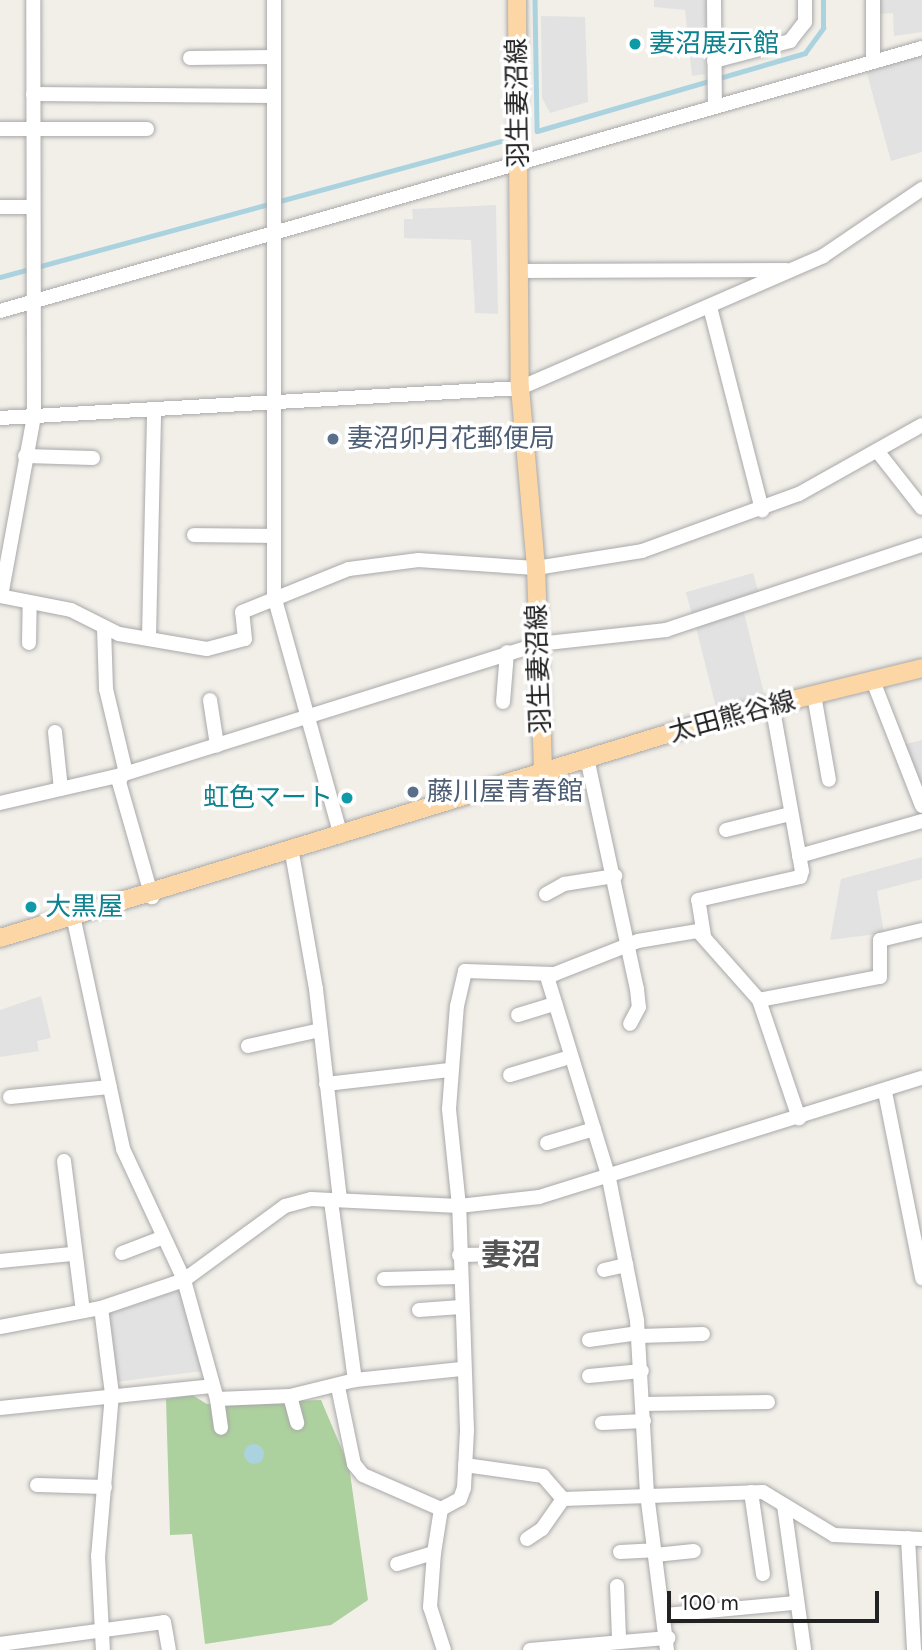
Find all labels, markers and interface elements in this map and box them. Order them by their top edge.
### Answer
place label: 妻沼展示館 [649,28,779,60]
marker: 妻沼展示館 [627,36,643,52]
street label: 羽生妻沼線 [501,38,535,168]
place label: 妻沼卯月花郵便局 [347,423,555,455]
marker: 妻沼卯月花郵便局 [325,431,341,447]
street label: 羽生妻沼線 [521,603,557,735]
street label: 太田熊谷線 [665,685,799,749]
place label: 藤川屋青春館 [427,776,583,808]
place label: 虹色マート [203,782,333,814]
marker: 藤川屋青春館 [405,784,421,800]
marker: 虹色マート [339,790,355,806]
place label: 大黒屋 [45,891,123,923]
marker: 大黒屋 [23,899,39,915]
district label: 妻沼 [481,1237,541,1273]
scale bar [670,1576,882,1620]
text: 100 m [680,1590,739,1615]

